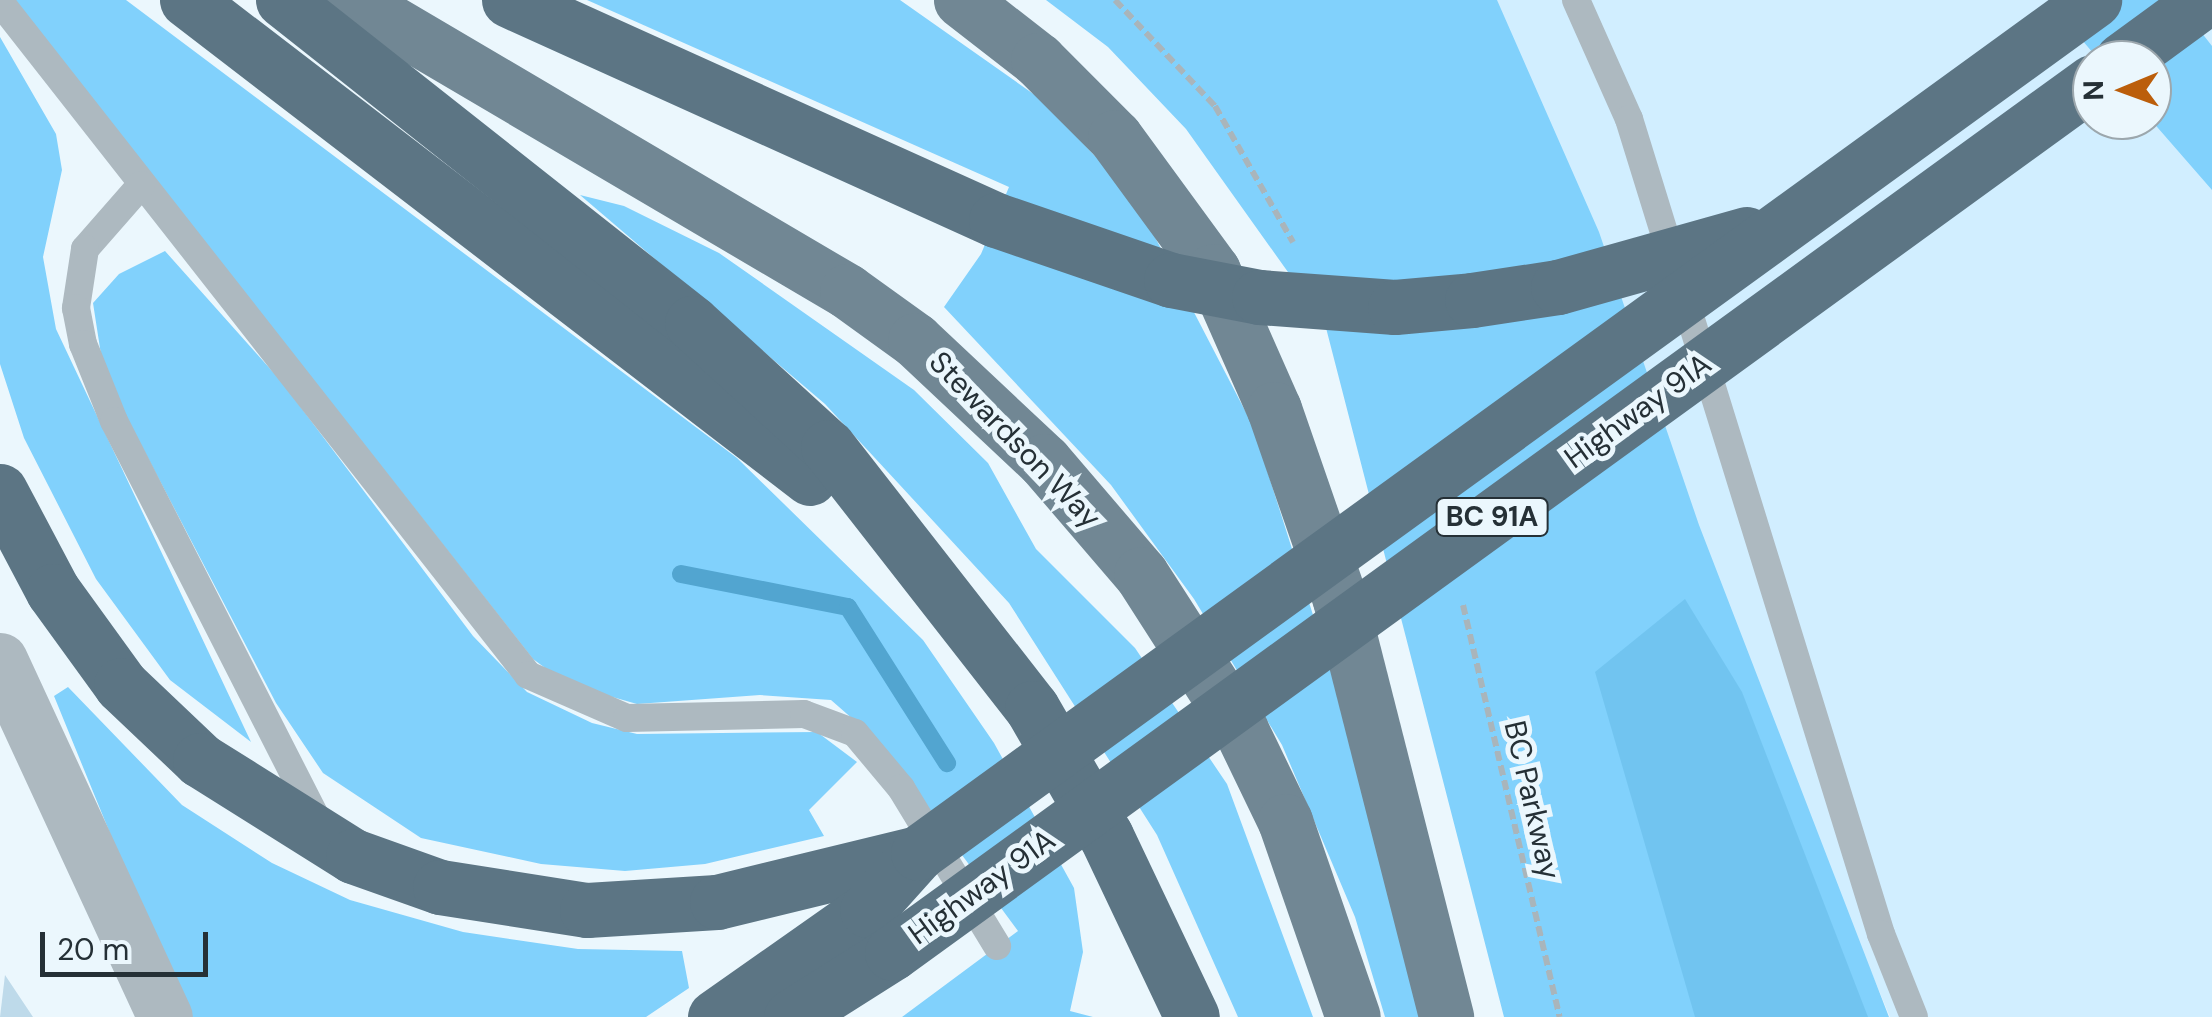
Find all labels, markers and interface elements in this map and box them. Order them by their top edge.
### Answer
north arrow [2072,40,2172,140]
text: N [2075,80,2112,101]
street label: Stewardson Way [922,344,1108,536]
street label: Highway 91A [1558,346,1718,476]
road number: BC 91A [1434,494,1550,540]
street label: BC Parkway [1496,717,1568,883]
street label: Highway 91A [902,822,1062,952]
scale bar [45,912,212,974]
text: 20 m [57,930,129,969]

